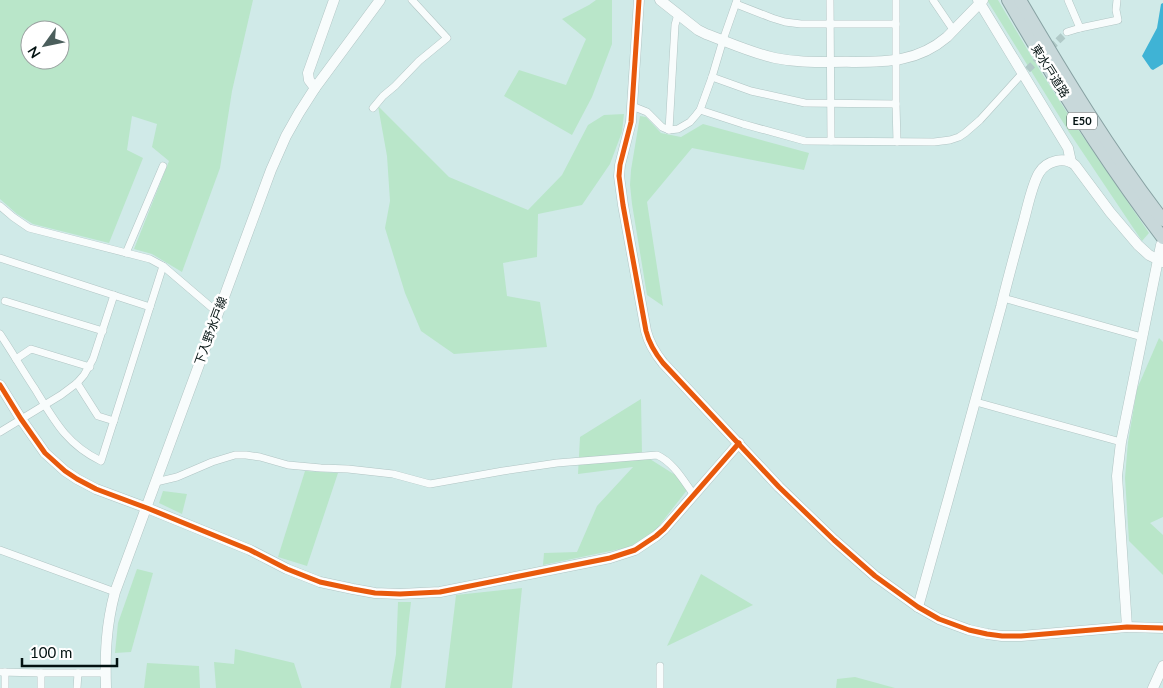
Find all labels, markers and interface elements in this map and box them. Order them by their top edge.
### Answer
north arrow [20,20,70,70]
street label: 東水戸道路 [1028,41,1073,100]
text: N [24,43,44,62]
road number: E50 [1067,112,1097,130]
street label: 下入野水戸線 [191,294,230,367]
scale bar [22,636,118,668]
text: 100 m [30,643,72,661]

